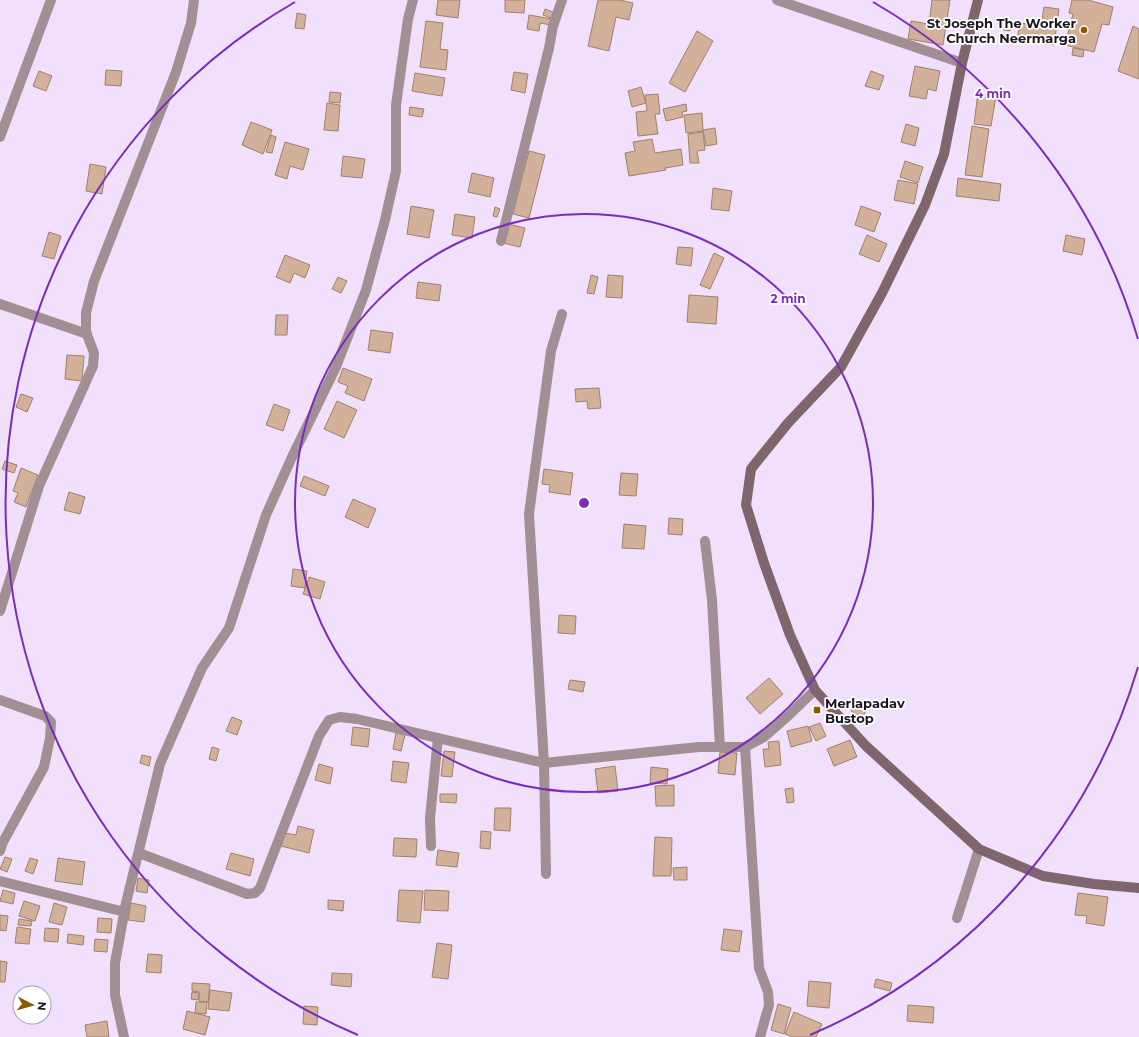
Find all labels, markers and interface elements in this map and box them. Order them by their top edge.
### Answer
place label: St Joseph The Worker Church Neermarga [927,15,1076,46]
marker: St Joseph The Worker Church Neermarga [1079,25,1089,35]
text: 4 min [975,86,1011,101]
text: 2 min [771,291,805,306]
centre of rings [577,496,591,510]
place label: Merlapadav Bustop [825,695,905,726]
marker: Merlapadav Bustop [812,705,822,715]
north arrow [12,985,52,1025]
text: N [35,1001,49,1011]

